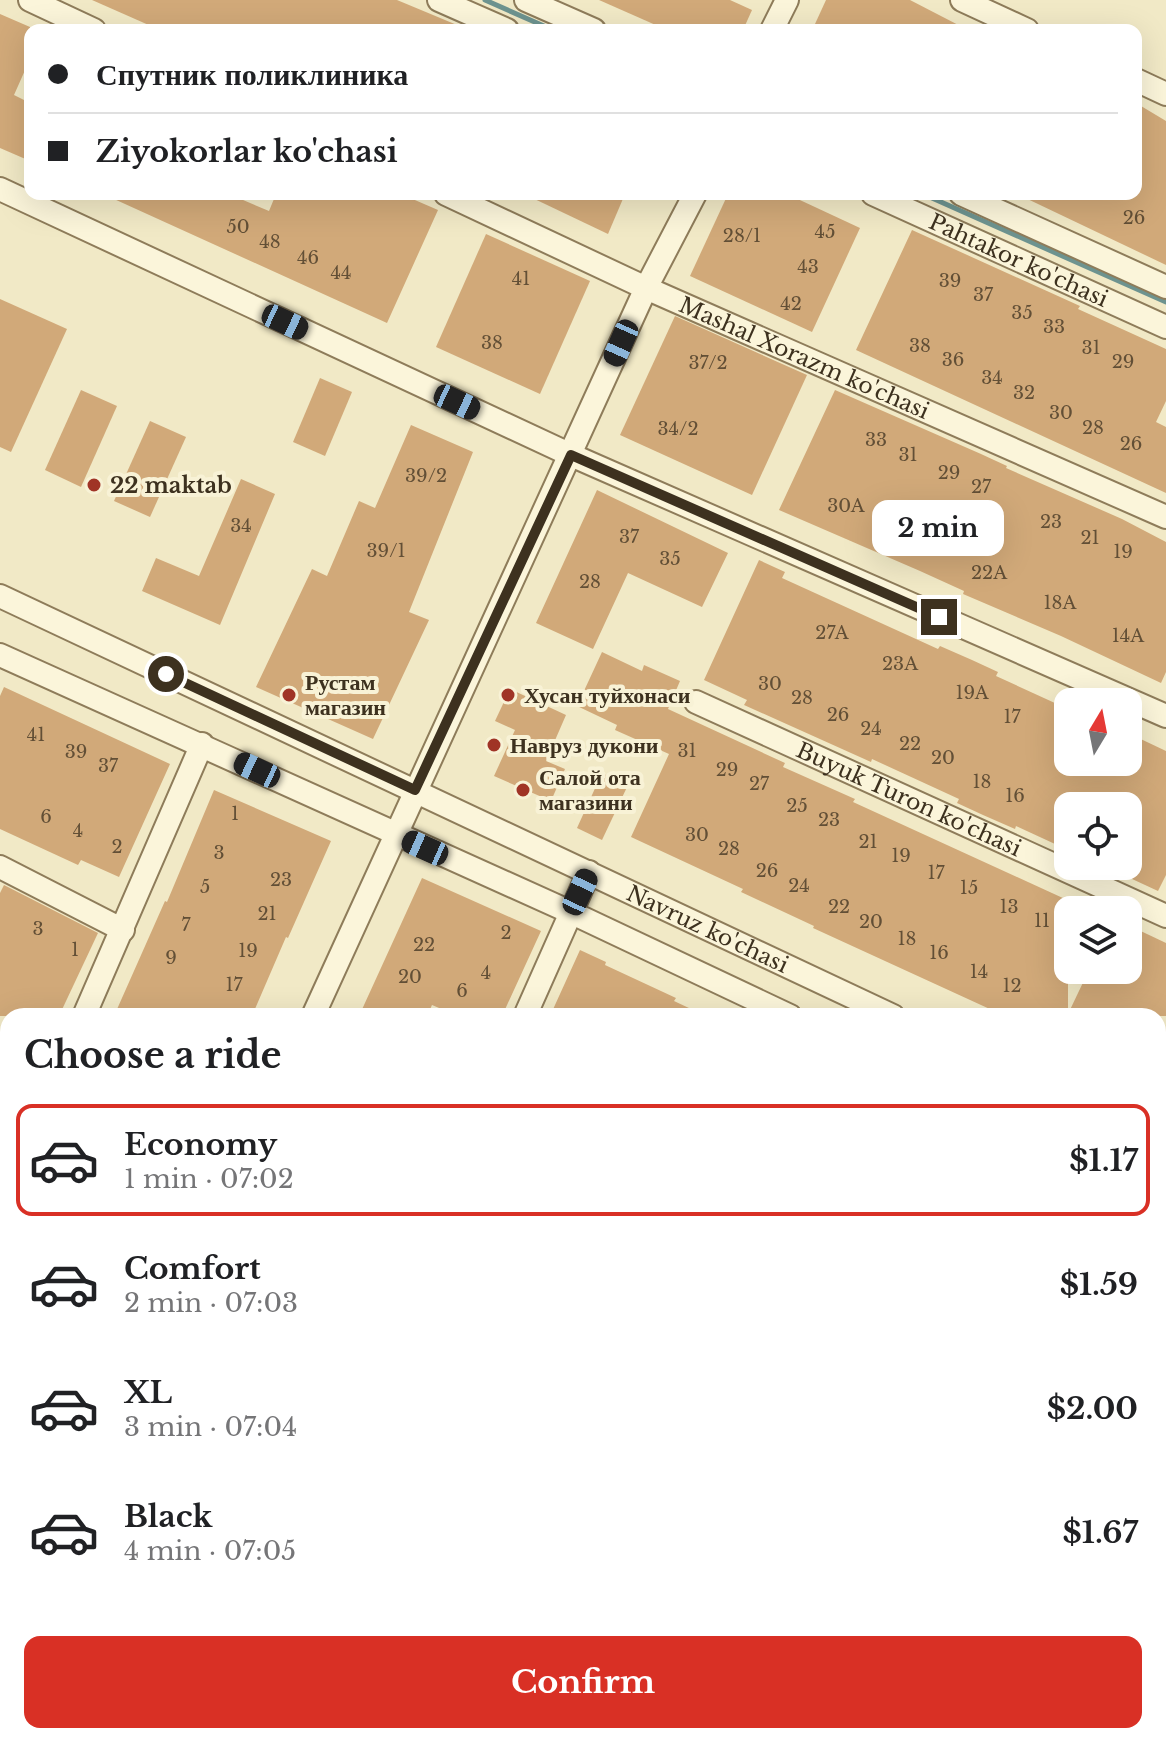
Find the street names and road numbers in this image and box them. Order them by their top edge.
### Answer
street label: Pahtakor ko'chasi [925,208,1113,313]
street label: Mashal Xorazm ko'chasi [675,291,934,425]
street label: Buyuk Turon ko'chasi [792,737,1026,862]
street label: Navruz ko'chasi [622,880,793,979]

